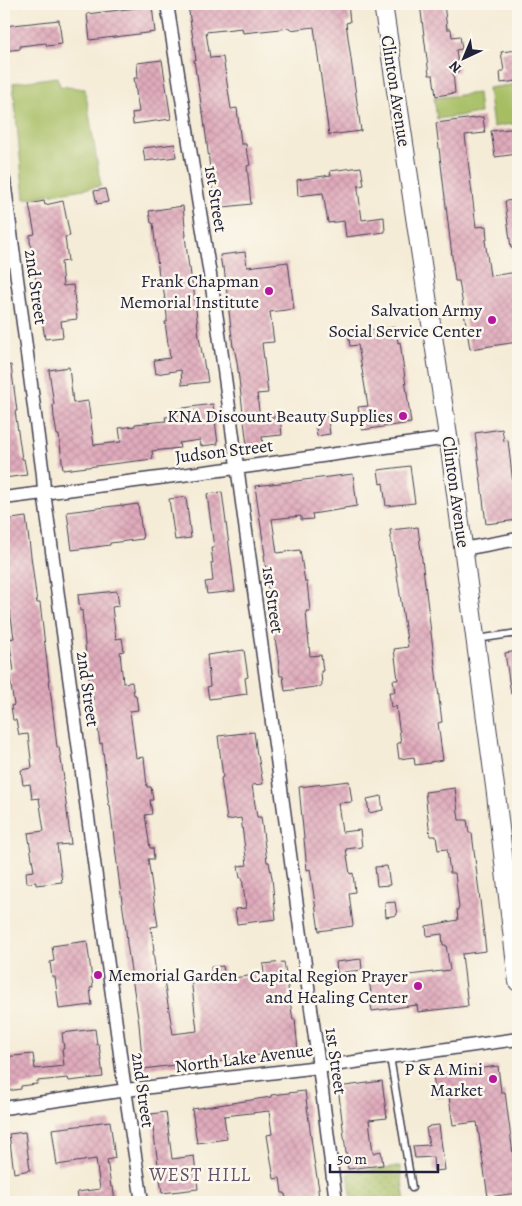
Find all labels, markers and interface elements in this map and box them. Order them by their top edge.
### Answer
north arrow [440,32,490,82]
street label: Clinton Avenue [375,34,417,148]
text: N [445,57,466,77]
street label: 1st Street [199,164,233,234]
street label: 2nd Street [19,248,53,326]
place label: Frank Chapman Memorial Institute [120,269,259,314]
marker: Frank Chapman Memorial Institute [263,285,275,297]
place label: Salvation Army Social Service Center [329,298,483,343]
marker: Salvation Army Social Service Center [486,314,498,326]
place label: KNA Discount Beauty Supplies [167,404,393,428]
marker: KNA Discount Beauty Supplies [397,410,409,422]
street label: Judson Street [174,433,274,469]
street label: Clinton Avenue [436,435,476,549]
street label: 1st Street [256,565,290,635]
street label: 2nd Street [71,650,105,728]
place label: Memorial Garden [108,963,238,987]
place label: Capital Region Prayer and Healing Center [249,964,408,1009]
marker: Memorial Garden [92,969,104,981]
marker: Capital Region Prayer and Healing Center [412,980,424,992]
street label: 1st Street [319,1026,353,1096]
street label: North Lake Avenue [174,1038,314,1078]
street label: 2nd Street [126,1051,160,1129]
place label: P & A Mini Market [404,1057,483,1102]
marker: P & A Mini Market [487,1073,499,1085]
scale bar [330,1141,437,1173]
text: 50 m [337,1149,367,1169]
district label: WEST HILL [148,1162,251,1188]

